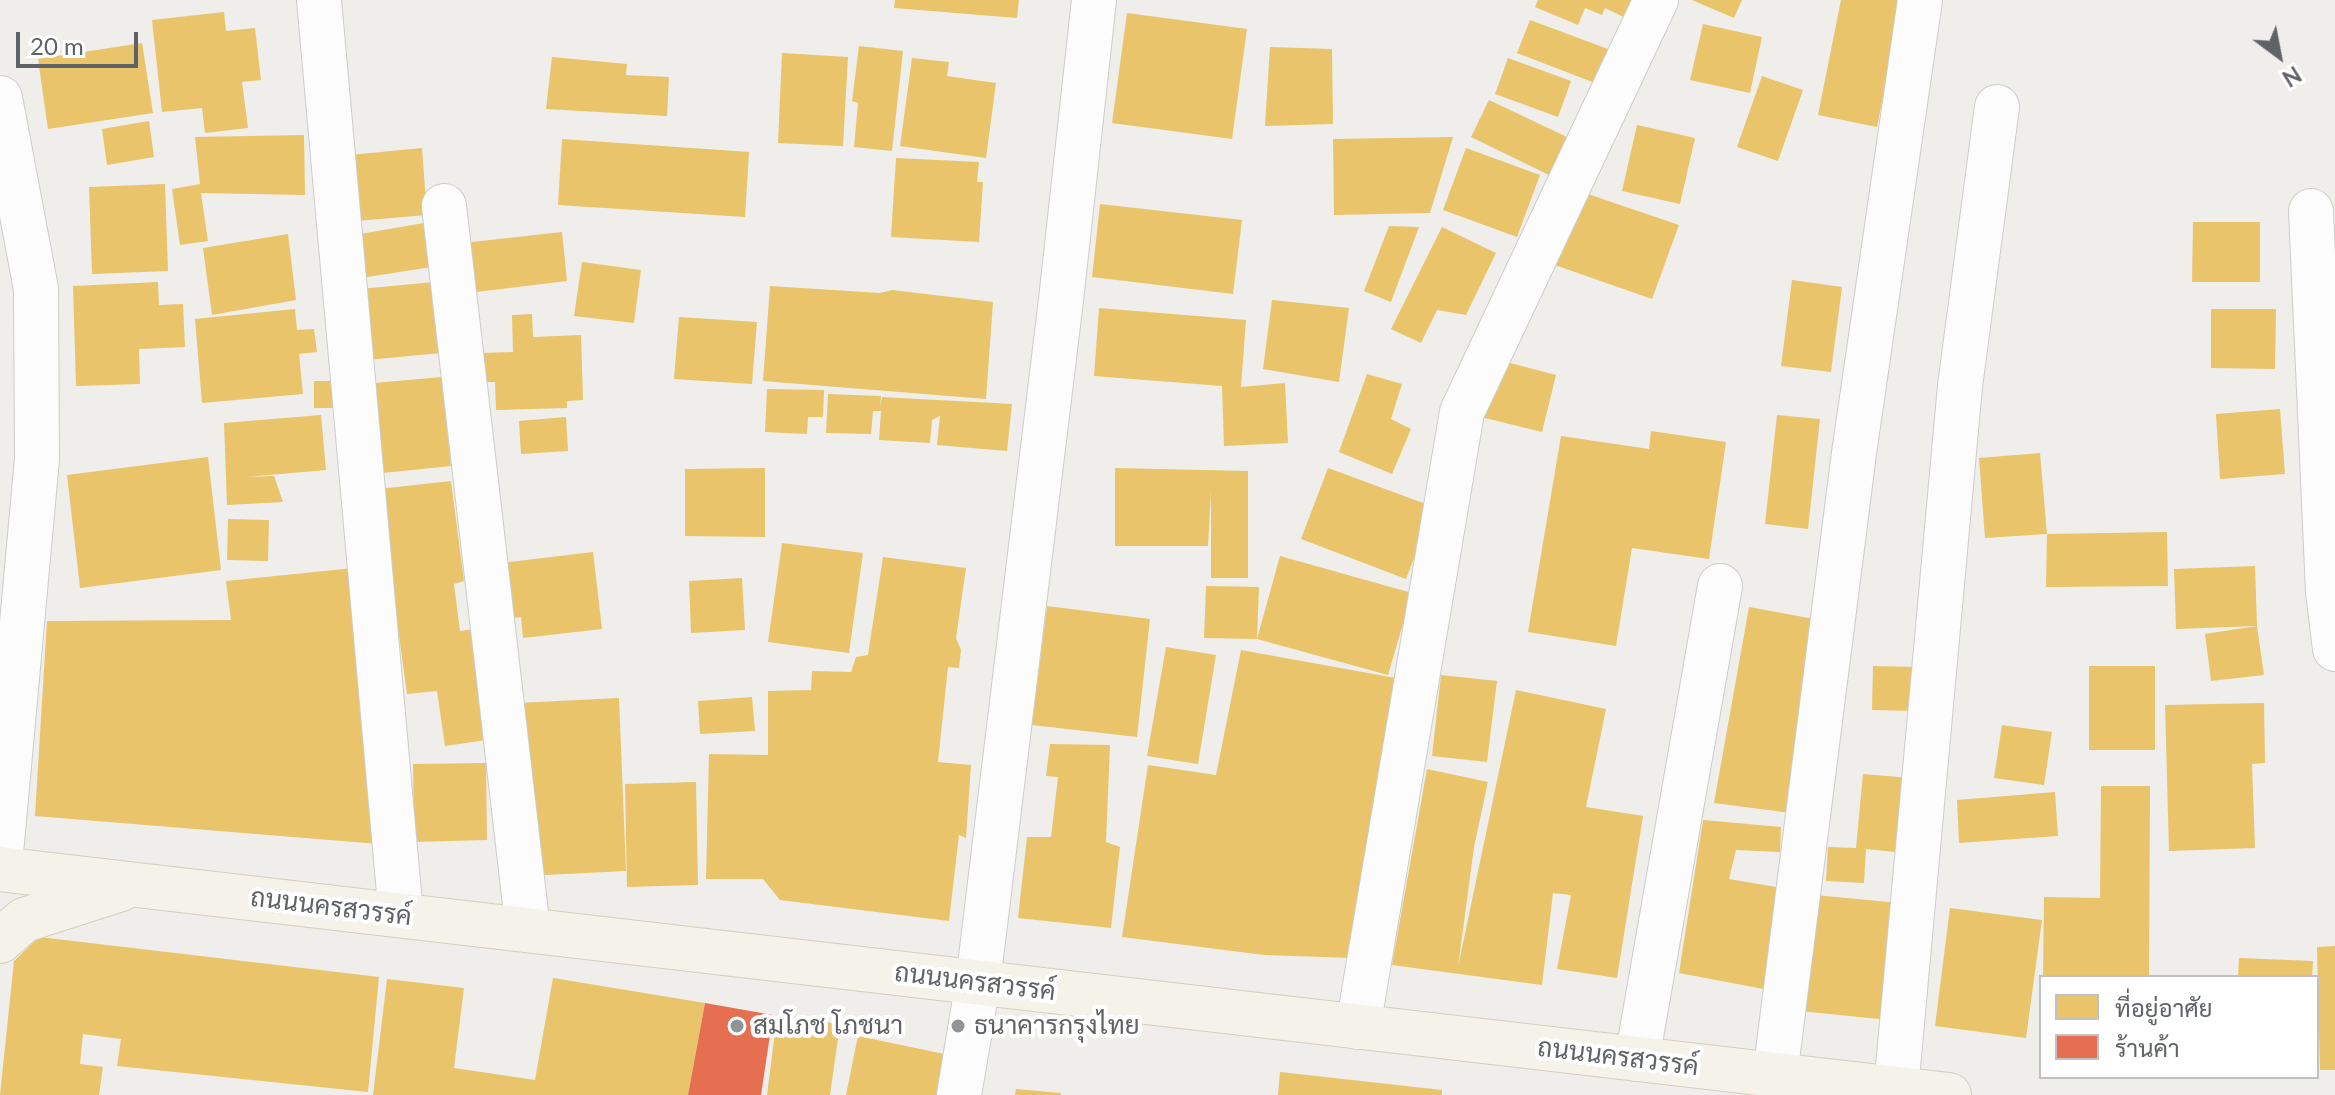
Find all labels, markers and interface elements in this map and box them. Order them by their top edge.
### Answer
scale bar [20,16,142,66]
north arrow [2239,16,2319,96]
text: 20 m [30,31,84,60]
text: N [2278,61,2306,93]
street label: ถนนนครสวรรค์ [249,882,413,932]
street label: ถนนนครสวรรค์ [893,957,1057,1007]
legend [2039,975,2319,1079]
text: ที่อยู่อาศัย [2115,993,2213,1022]
place label: สมโภช โภชนา [753,1010,903,1042]
place label: ธนาคารกรุงไทย [974,1010,1140,1042]
marker: สมโภช โภชนา [728,1017,746,1035]
marker: ธนาคารกรุงไทย [949,1017,967,1035]
street label: ถนนนครสวรรค์ [1536,1032,1700,1082]
text: ร้านค้า [2115,1033,2180,1062]

